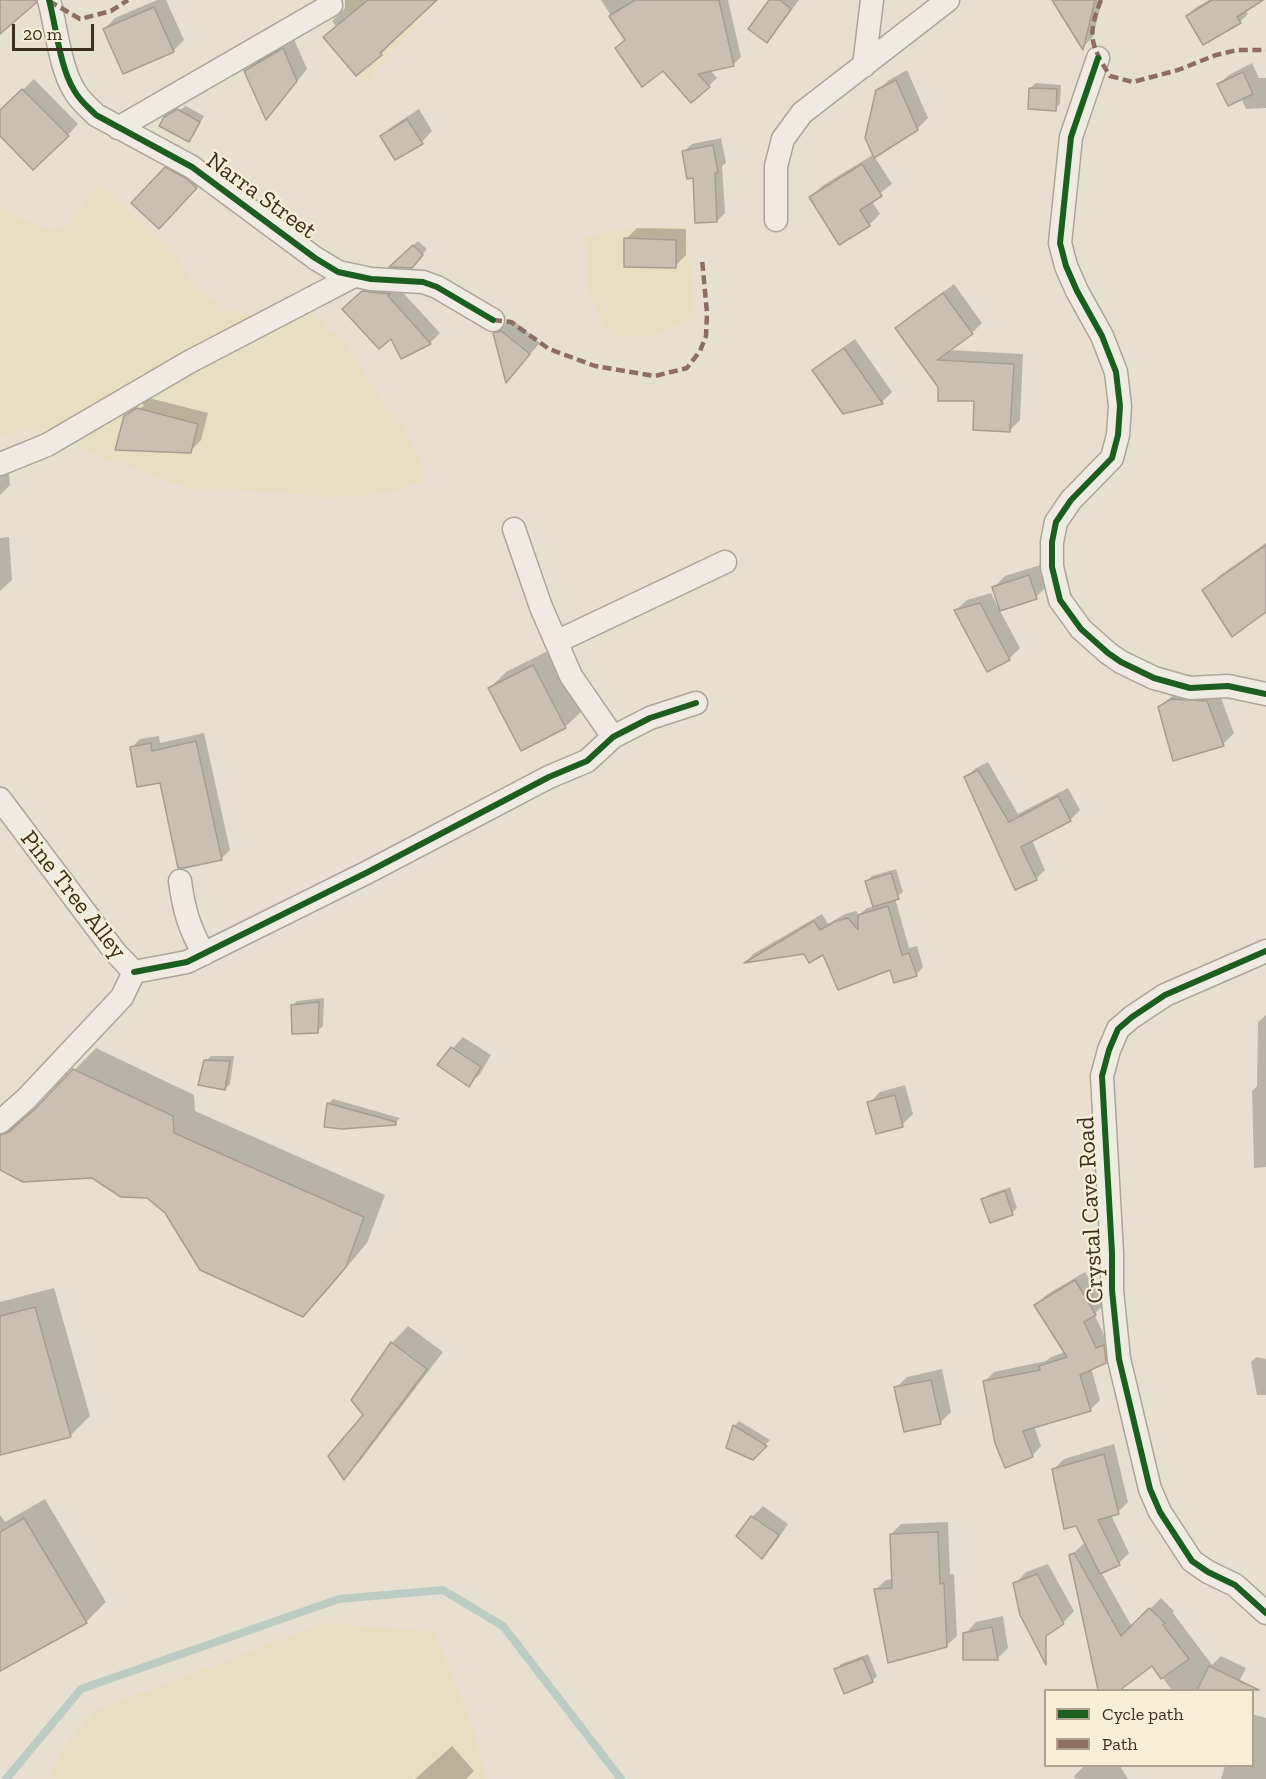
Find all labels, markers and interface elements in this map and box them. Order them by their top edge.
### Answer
scale bar [15,12,98,50]
text: 20 m [23,23,62,45]
street label: Narra Street [200,146,322,246]
street label: Pine Tree Alley [14,825,132,965]
street label: Crystal Cave Road [1072,1116,1110,1304]
legend [1044,1689,1254,1767]
text: Cycle path [1102,1703,1184,1725]
text: Path [1102,1733,1138,1755]

